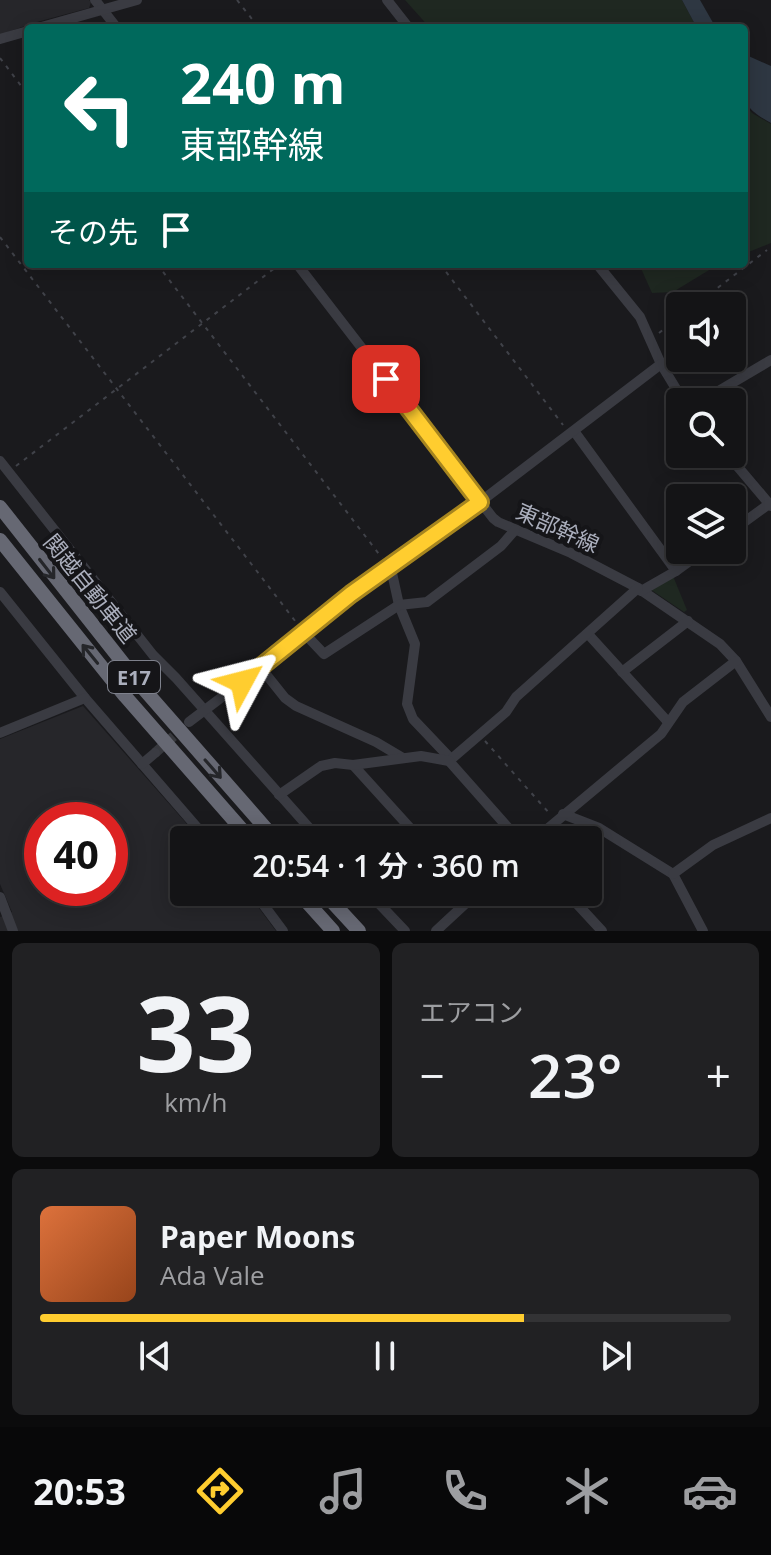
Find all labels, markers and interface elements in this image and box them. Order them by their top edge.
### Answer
text: 240 m [180,44,346,120]
icon: left [48,56,152,160]
text: 東部幹線 [180,120,324,169]
icon: arrive [154,208,198,252]
text: その先 [48,211,138,252]
map controls [666,292,746,564]
button: sound [666,292,746,372]
pin [352,345,420,413]
icon: arrive [364,357,408,401]
button: search [666,388,746,468]
button: layers [666,484,746,564]
street label: 東部幹線 [512,495,604,559]
street label: 関越自動車道 [38,527,144,649]
one-way arrow [39,558,56,579]
position arrow [200,640,284,724]
one-way arrow [81,644,99,665]
road number: E17 [108,661,160,693]
one-way arrow [204,759,222,779]
speed limit sign: 40 [24,802,128,906]
text: 20:54 · 1 分 · 360 m [252,845,520,886]
text: 33 [136,961,255,1102]
text: エアコン [420,994,524,1030]
text: 23° [528,1034,622,1116]
text: − [420,1045,445,1105]
text: + [706,1045,731,1105]
text: km/h [164,1084,227,1120]
text: Paper Moons [160,1216,355,1257]
text: Ada Vale [160,1257,265,1293]
icon: previous [133,1334,177,1378]
icon: pause [363,1334,407,1378]
icon: next [594,1334,638,1378]
icon: directions [192,1463,248,1519]
icon: music [315,1463,371,1519]
icon: phone [437,1463,493,1519]
icon: climate [559,1463,615,1519]
icon: car [682,1463,738,1519]
text: 20:53 [33,1467,126,1516]

